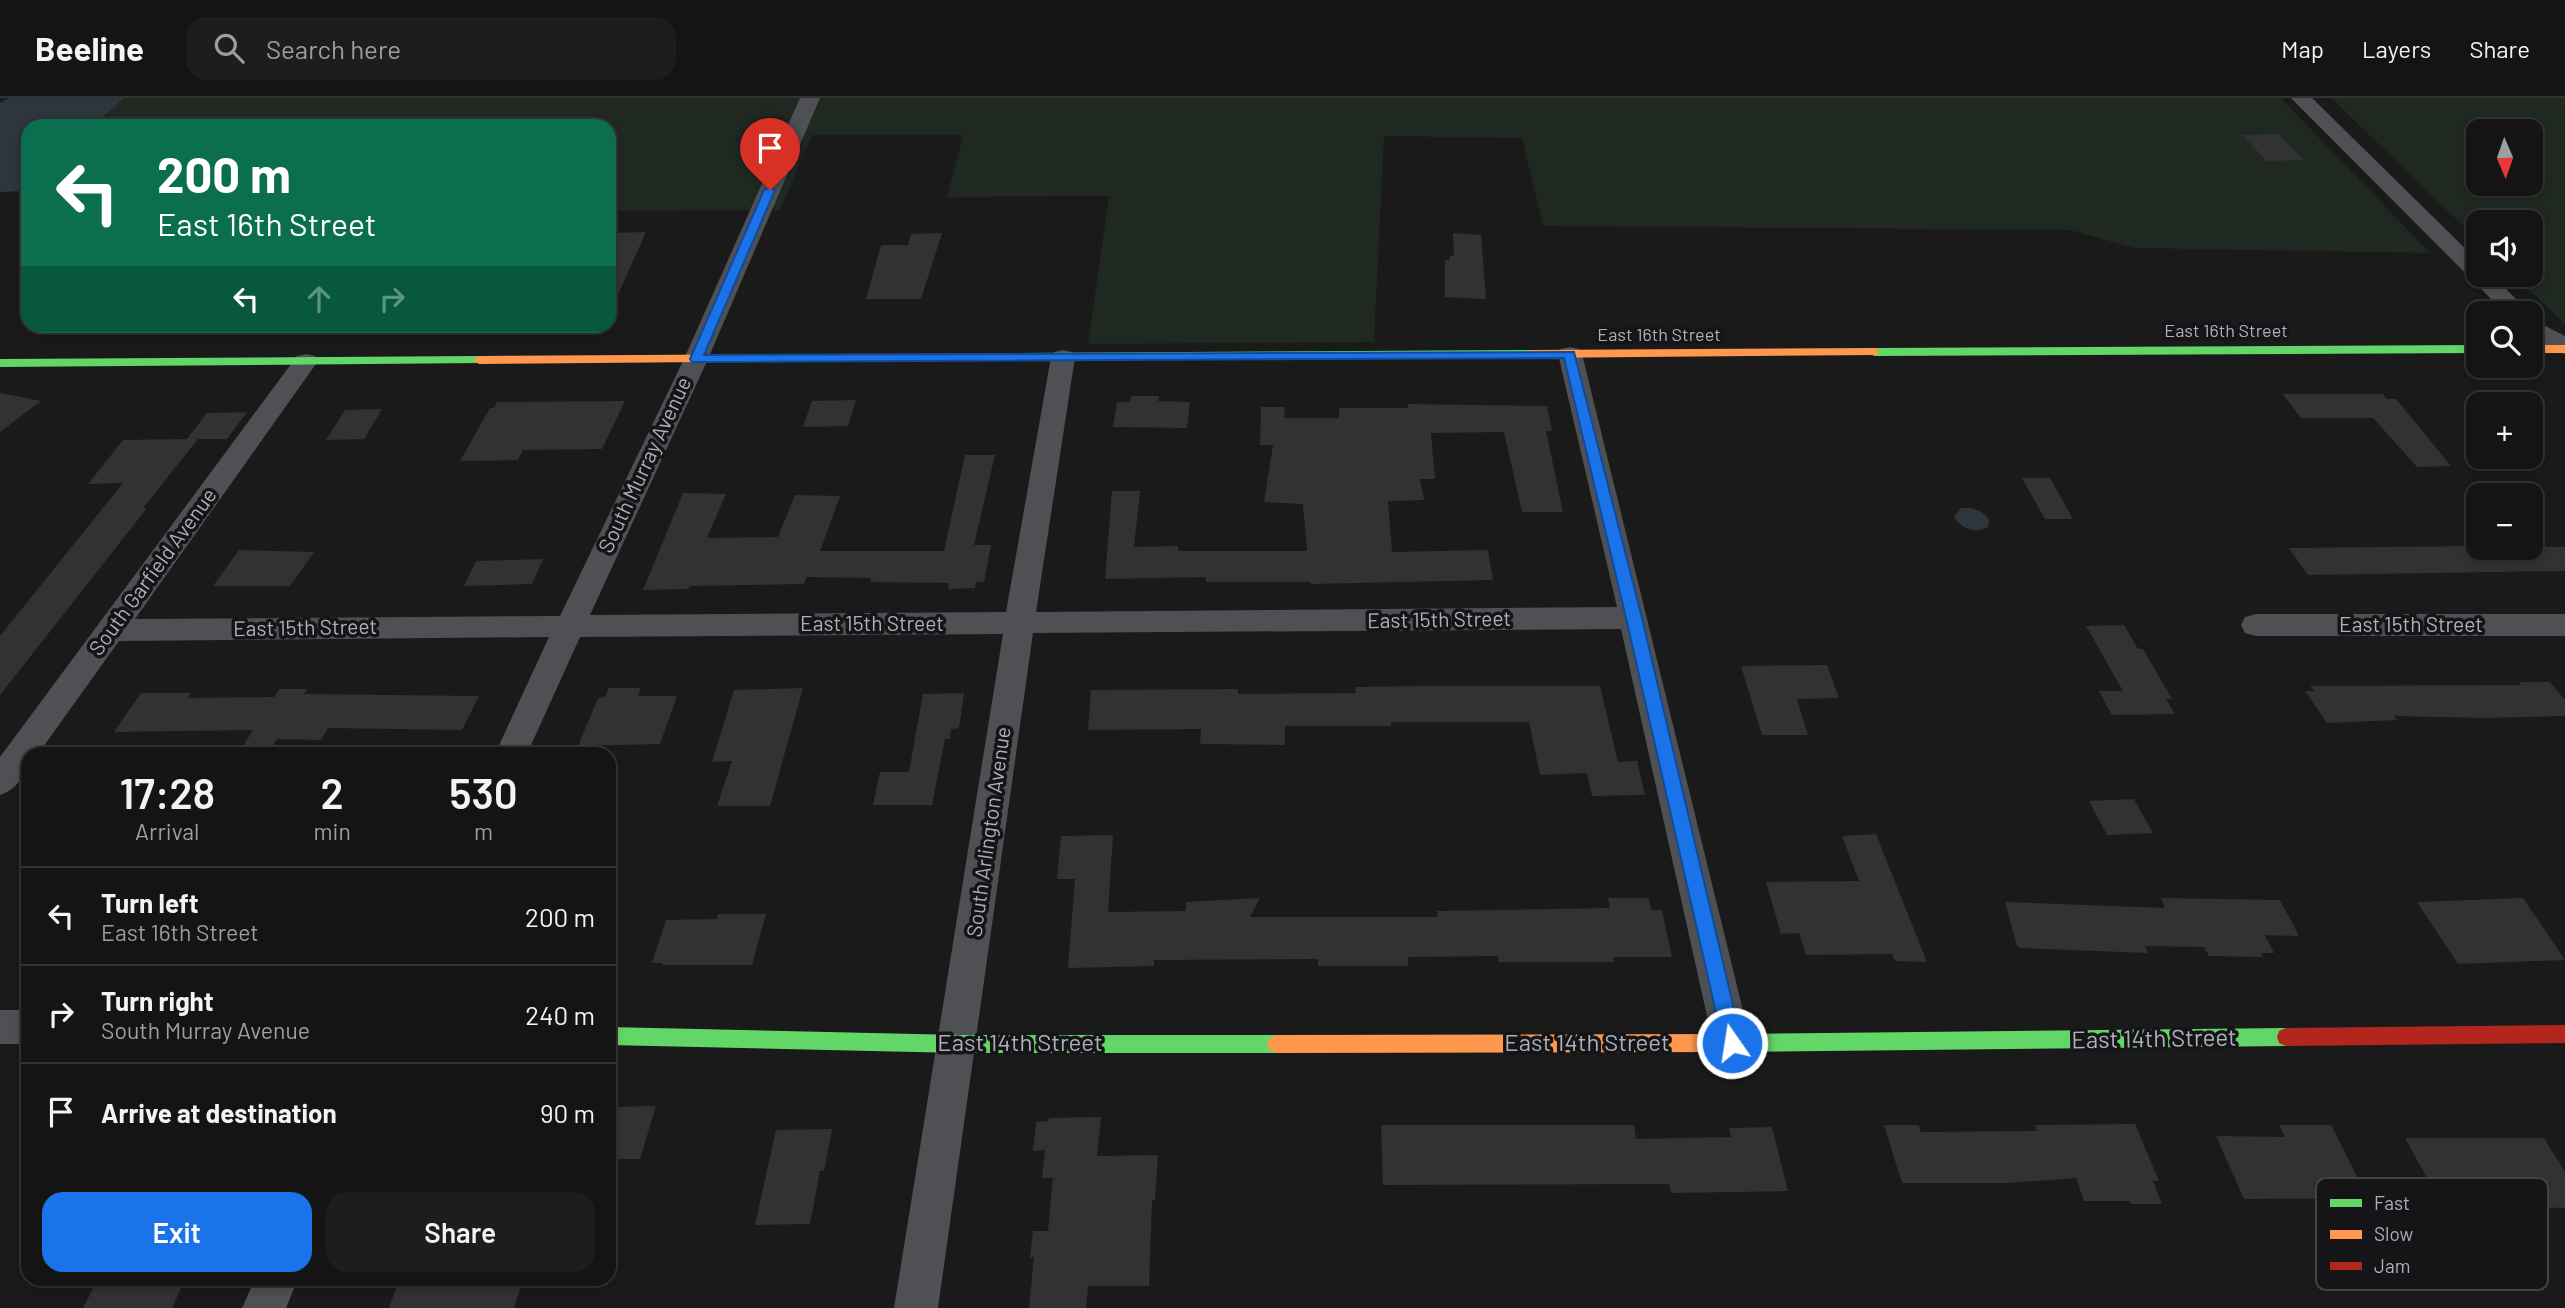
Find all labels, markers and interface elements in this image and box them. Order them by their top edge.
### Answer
search box [186,17,676,80]
text: Beeline [35,28,144,68]
icon: search [210,29,248,67]
text: Search here [266,33,401,64]
text: Map [2281,34,2324,63]
text: Layers [2362,34,2431,63]
text: Share [2469,34,2530,63]
pin [740,118,800,190]
north arrow [2466,119,2543,196]
map controls [2466,119,2543,560]
icon: arrive [751,129,789,167]
text: 200 m [157,144,291,203]
icon: left [42,147,133,238]
text: East 16th Street [157,204,376,242]
button: sound [2466,210,2543,287]
icon: left [227,280,265,318]
icon: ahead [300,280,338,318]
icon: right [373,280,411,318]
button: search [2466,301,2543,378]
street label: East 16th Street [2164,319,2288,341]
street label: East 16th Street [1597,323,1721,345]
street label: South Murray Avenue [592,373,695,556]
button: + [2466,392,2543,469]
street label: South Garfield Avenue [83,483,221,660]
button: − [2466,483,2543,560]
street label: East 15th Street [1367,605,1511,632]
street label: East 15th Street [800,610,944,635]
street label: East 15th Street [2339,611,2483,636]
street label: East 15th Street [233,613,377,640]
street label: South Arlington Avenue [960,725,1015,939]
text: 17:28 [119,767,215,817]
text: 2 [321,767,344,817]
text: 530 [449,767,518,817]
text: Arrival [135,817,199,845]
text: min [314,817,351,845]
text: m [474,817,493,845]
text: Turn left [101,887,199,918]
icon: left [42,897,80,935]
text: 200 m [525,901,595,932]
text: East 16th Street [101,918,259,946]
text: Turn right [101,985,214,1016]
icon: right [42,995,80,1033]
text: 240 m [525,999,595,1030]
position arrow [1695,1006,1769,1080]
text: South Murray Avenue [101,1016,310,1044]
street label: East 14th Street [2071,1022,2237,1053]
street label: East 14th Street [937,1027,1103,1056]
street label: East 14th Street [1504,1027,1670,1056]
icon: arrive [42,1093,80,1131]
text: Arrive at destination [101,1097,337,1128]
text: 90 m [540,1097,595,1128]
legend [2316,1178,2548,1290]
text: Fast [2374,1191,2410,1214]
button: Exit [42,1192,312,1272]
button: Share [326,1192,595,1272]
text: Slow [2374,1222,2413,1245]
text: Jam [2374,1254,2410,1277]

